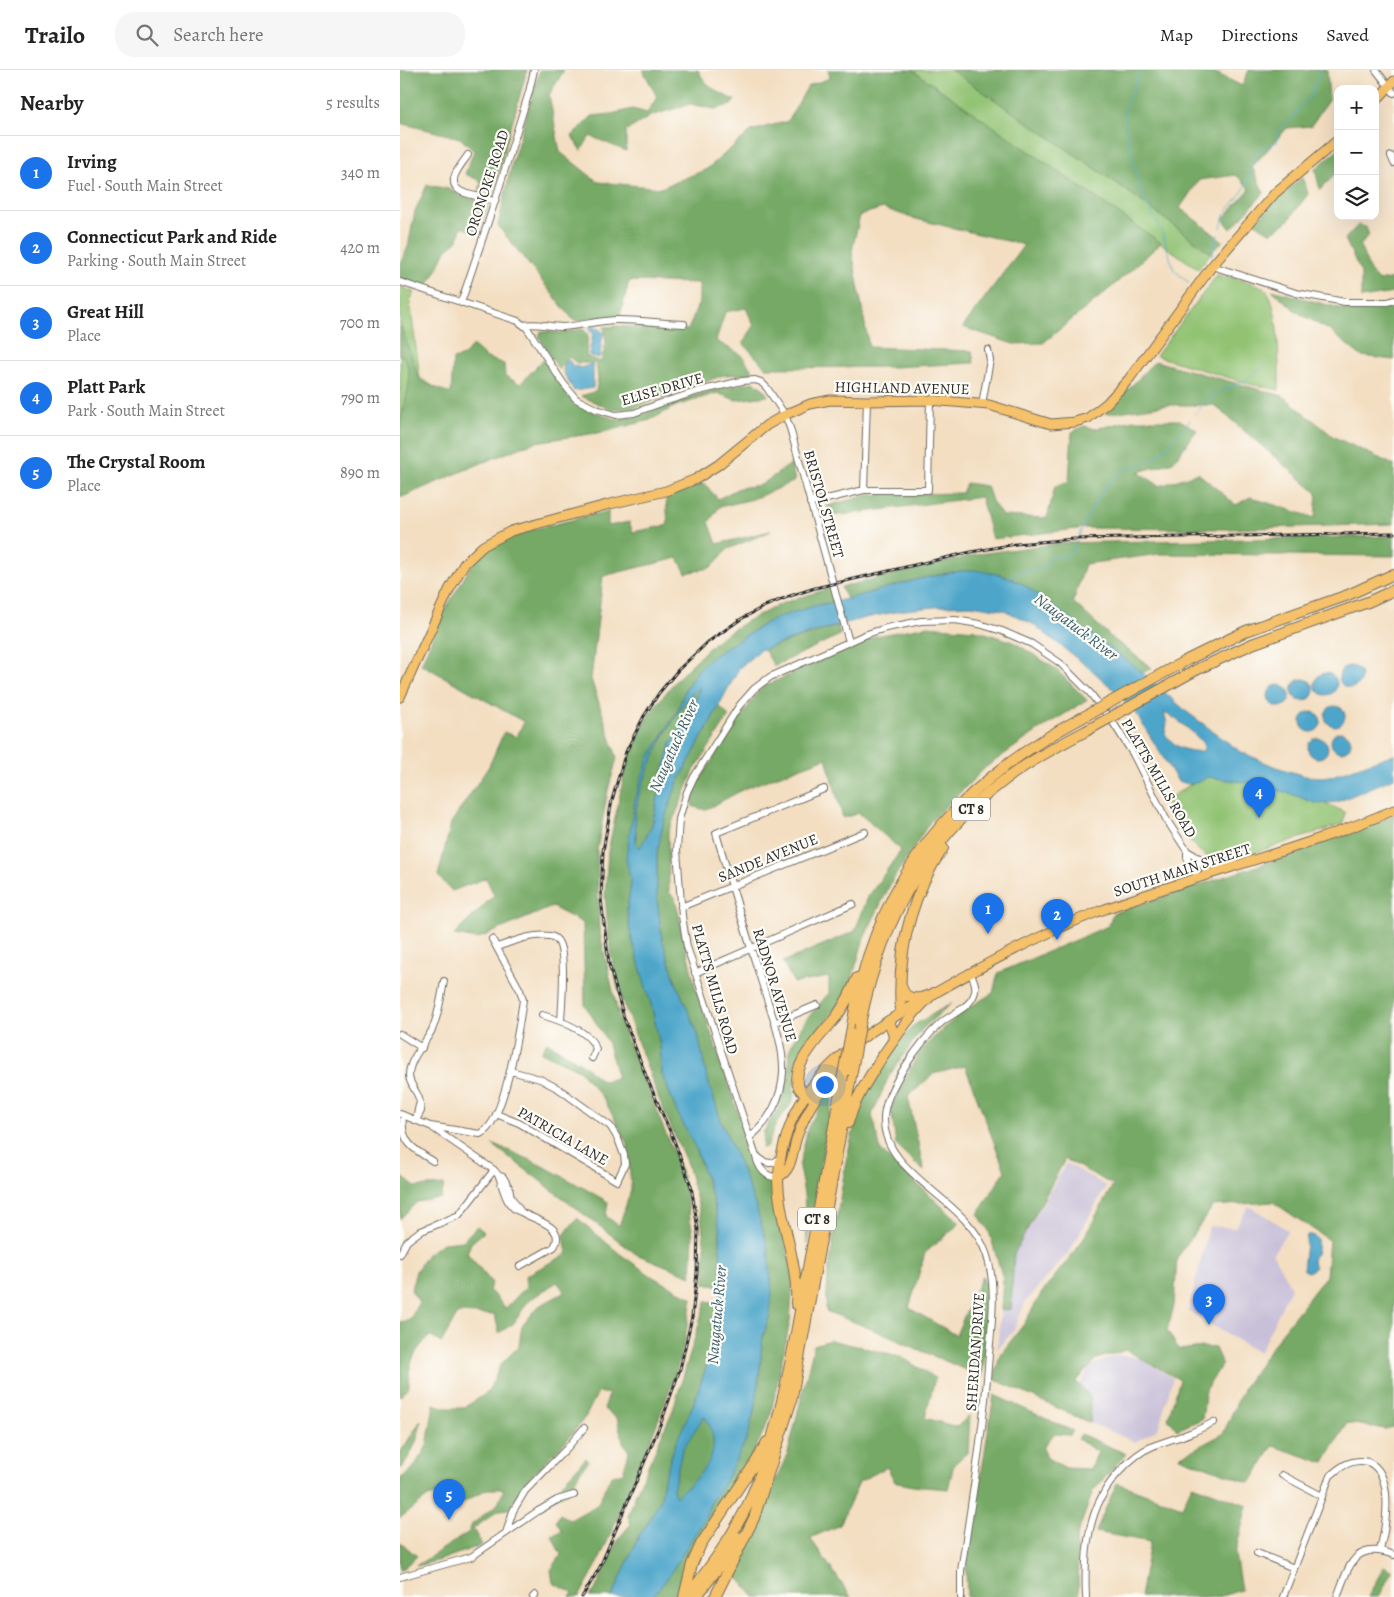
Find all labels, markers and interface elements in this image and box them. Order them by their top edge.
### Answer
search box [115,12,465,57]
text: Trailo [25,19,85,51]
icon: search [133,21,161,49]
text: Search here [173,22,264,48]
text: Map [1160,23,1193,47]
text: Directions [1221,23,1298,47]
text: Saved [1326,23,1369,47]
map controls [1334,85,1379,220]
button: + [1334,85,1379,130]
text: Nearby [20,89,83,117]
text: 5 results [326,92,380,114]
street label: ORONOKE ROAD [460,127,514,239]
button: − [1334,130,1379,175]
text: Irving [67,149,117,175]
text: 1 [33,162,39,184]
text: 340 m [341,162,380,184]
text: Fuel · South Main Street [67,175,223,197]
button: layers [1334,175,1379,220]
text: Connecticut Park and Ride [67,224,277,250]
text: 2 [32,237,40,259]
text: 420 m [340,237,380,259]
text: Parking · South Main Street [67,250,246,272]
text: Great Hill [67,299,144,325]
text: 3 [33,312,39,334]
text: 700 m [340,312,380,334]
text: Place [67,325,101,347]
street label: ELISE DRIVE [619,368,705,410]
text: Platt Park [67,374,145,400]
street label: HIGHLAND AVENUE [834,377,970,399]
text: 4 [32,387,40,409]
text: 790 m [341,387,380,409]
text: Park · South Main Street [67,400,225,422]
street label: BRISTOL STREET [799,448,849,561]
text: The Crystal Room [67,449,206,475]
text: 5 [33,462,39,484]
text: 890 m [340,462,380,484]
text: Place [67,475,101,497]
water label: Naugatuck River [1030,588,1123,666]
water label: Naugatuck River [644,696,704,796]
street label: PLATTS MILLS ROAD [1117,715,1201,841]
pin: 4 [1243,777,1275,818]
road number: CT 8 [952,798,990,821]
street label: SANDE AVENUE [715,829,821,887]
street label: SOUTH MAIN STREET [1111,838,1254,902]
pin: 1 [972,893,1004,934]
pin: 2 [1041,899,1073,940]
street label: PLATTS MILLS ROAD [687,922,743,1056]
street label: RADNOR AVENUE [748,926,802,1044]
your location [812,1072,838,1098]
street label: PATRICIA LANE [514,1102,612,1170]
road number: CT 8 [798,1208,836,1230]
water label: Naugatuck River [702,1264,732,1365]
pin: 3 [1193,1284,1225,1325]
street label: SHERIDAN DRIVE [961,1292,989,1412]
pin: 5 [433,1479,465,1520]

